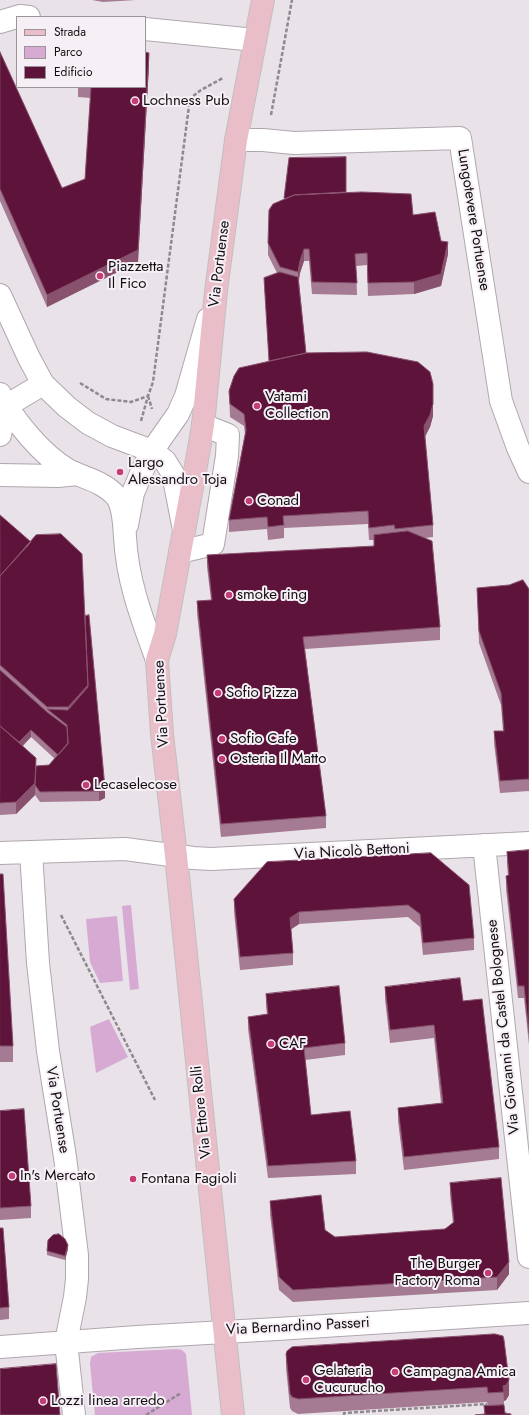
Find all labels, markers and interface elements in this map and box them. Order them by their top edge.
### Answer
legend [16,16,146,88]
text: Strada [54,23,86,41]
text: Parco [54,43,82,61]
text: Edificio [54,63,93,81]
place label: Lochness Pub [143,92,230,110]
marker: Lochness Pub [130,96,140,106]
street label: Lungotevere Portuense [453,148,493,292]
street label: Via Portuense [206,219,234,309]
place label: Piazzetta Il Fico [108,258,163,293]
marker: Piazzetta Il Fico [95,271,105,281]
place label: Vatami Collection [265,388,329,423]
marker: Vatami Collection [252,401,262,411]
place label: Largo Alessandro Toja [128,454,227,489]
marker: Largo Alessandro Toja [115,467,125,477]
place label: Conad [257,492,299,510]
marker: Conad [244,496,254,506]
place label: smoke ring [237,586,307,604]
marker: smoke ring [224,590,234,600]
street label: Via Portuense [151,660,173,748]
place label: Sofio Pizza [226,684,297,702]
marker: Sofio Pizza [213,688,223,698]
place label: Sofio Cafe [230,730,297,748]
marker: Sofio Cafe [217,734,227,744]
place label: Osteria Il Matto [230,750,326,768]
marker: Osteria Il Matto [217,754,227,764]
place label: Lecaselecose [94,776,177,794]
marker: Lecaselecose [81,780,91,790]
street label: Via Nicolò Bettoni [294,840,410,864]
street label: Via Giovanni da Castel Bolognese [484,919,524,1135]
place label: CAF [279,1035,306,1053]
marker: CAF [266,1039,276,1049]
street label: Via Ettore Rolli [188,1064,216,1160]
street label: Via Portuense [41,1065,73,1155]
place label: In's Mercato [20,1167,95,1185]
place label: Fontana Fagioli [141,1170,237,1188]
marker: In's Mercato [7,1171,17,1181]
marker: Fontana Fagioli [128,1174,138,1184]
place label: The Burger Factory Roma [395,1255,480,1290]
marker: The Burger Factory Roma [483,1268,493,1278]
street label: Via Bernardino Passeri [226,1314,370,1340]
place label: Gelateria Cucurucho [314,1362,383,1397]
place label: Campagna Amica [403,1363,516,1381]
marker: Campagna Amica [390,1367,400,1377]
marker: Gelateria Cucurucho [301,1375,311,1385]
place label: Lozzi linea arredo [51,1392,165,1410]
marker: Lozzi linea arredo [38,1396,48,1406]

